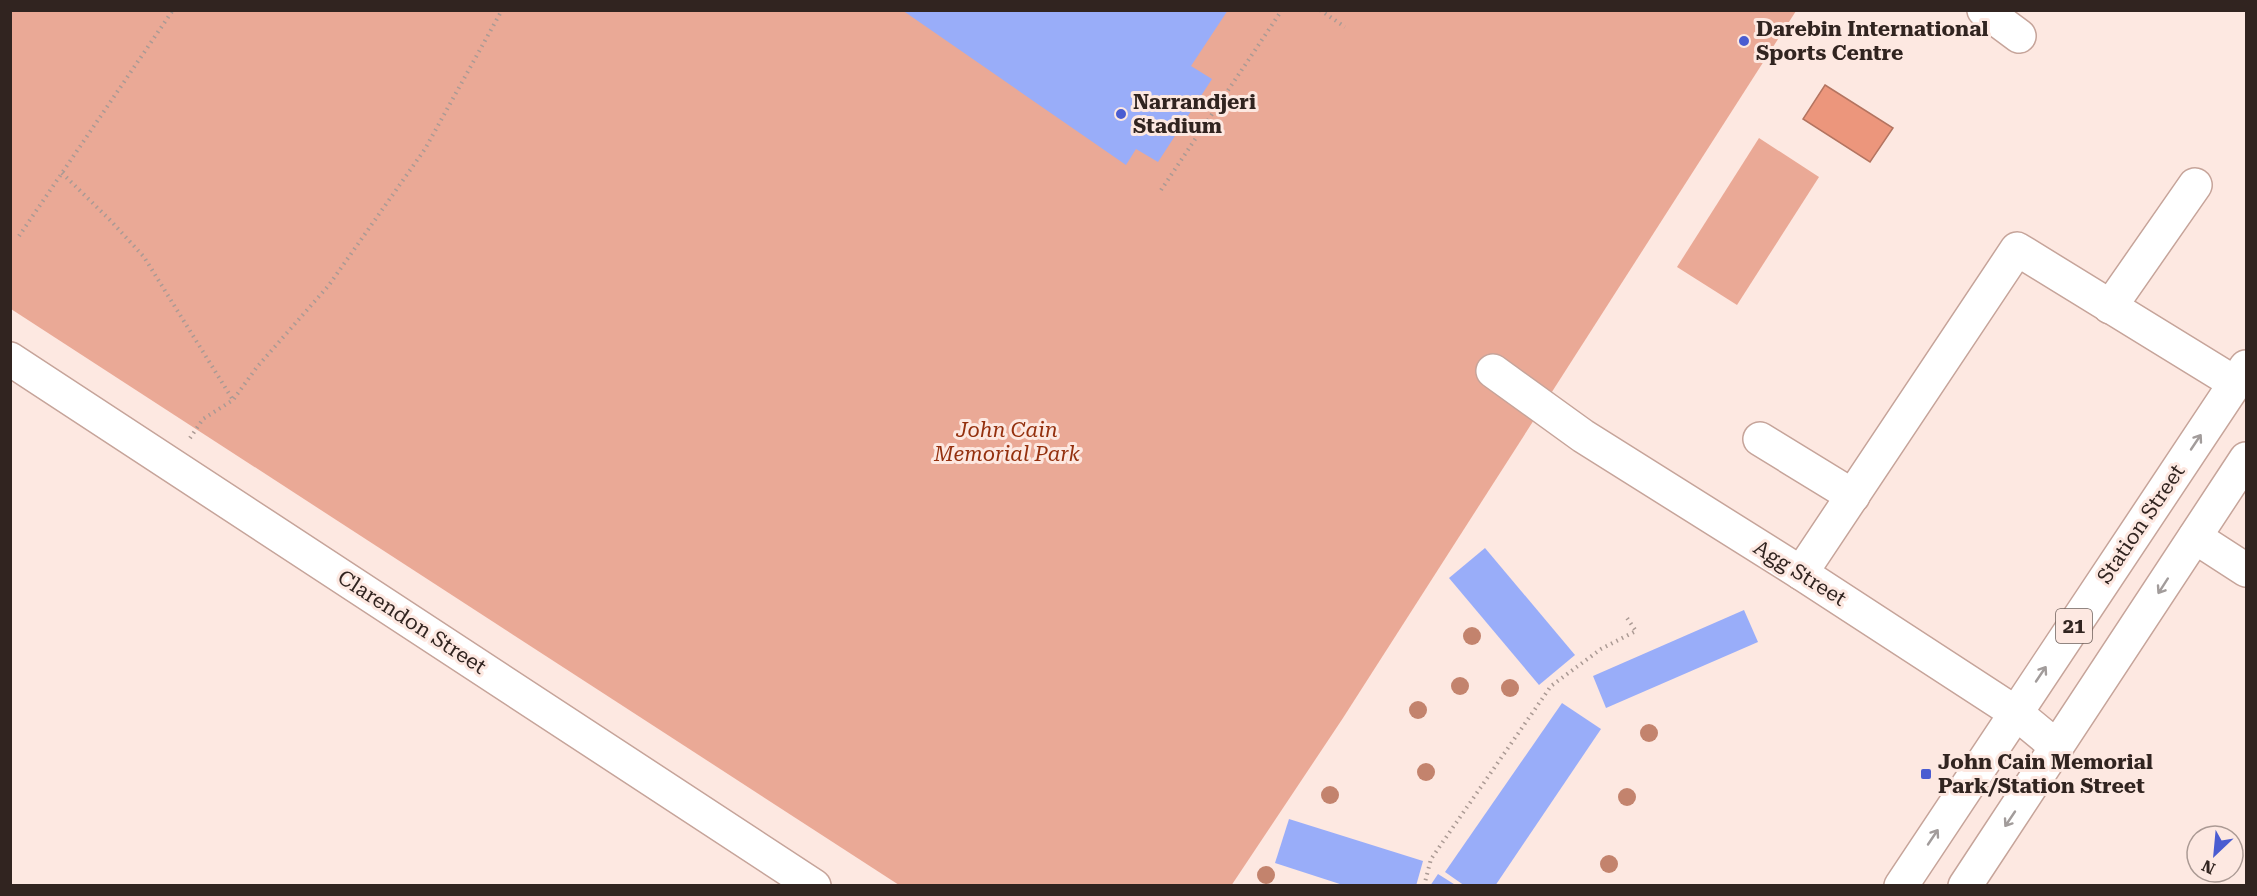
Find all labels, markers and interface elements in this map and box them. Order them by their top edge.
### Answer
place label: Darebin International Sports Centre [1756,17,1989,65]
marker: Darebin International Sports Centre [1737,34,1751,48]
place label: Narrandjeri Stadium [1133,90,1256,138]
marker: Narrandjeri Stadium [1114,107,1128,121]
park label: John Cain Memorial Park [933,418,1081,466]
one-way arrow [2190,434,2202,451]
street label: Station Street [2092,460,2190,588]
street label: Agg Street [1749,535,1851,611]
street label: Clarendon Street [333,565,491,679]
one-way arrow [2157,577,2169,594]
road number: 21 [2056,609,2092,643]
one-way arrow [2035,666,2048,683]
place label: John Cain Memorial Park/Station Street [1938,750,2153,798]
marker: John Cain Memorial Park/Station Street [1919,767,1933,781]
one-way arrow [2003,810,2015,827]
north arrow [2185,824,2245,884]
one-way arrow [1927,829,1939,846]
text: N [2199,856,2218,878]

